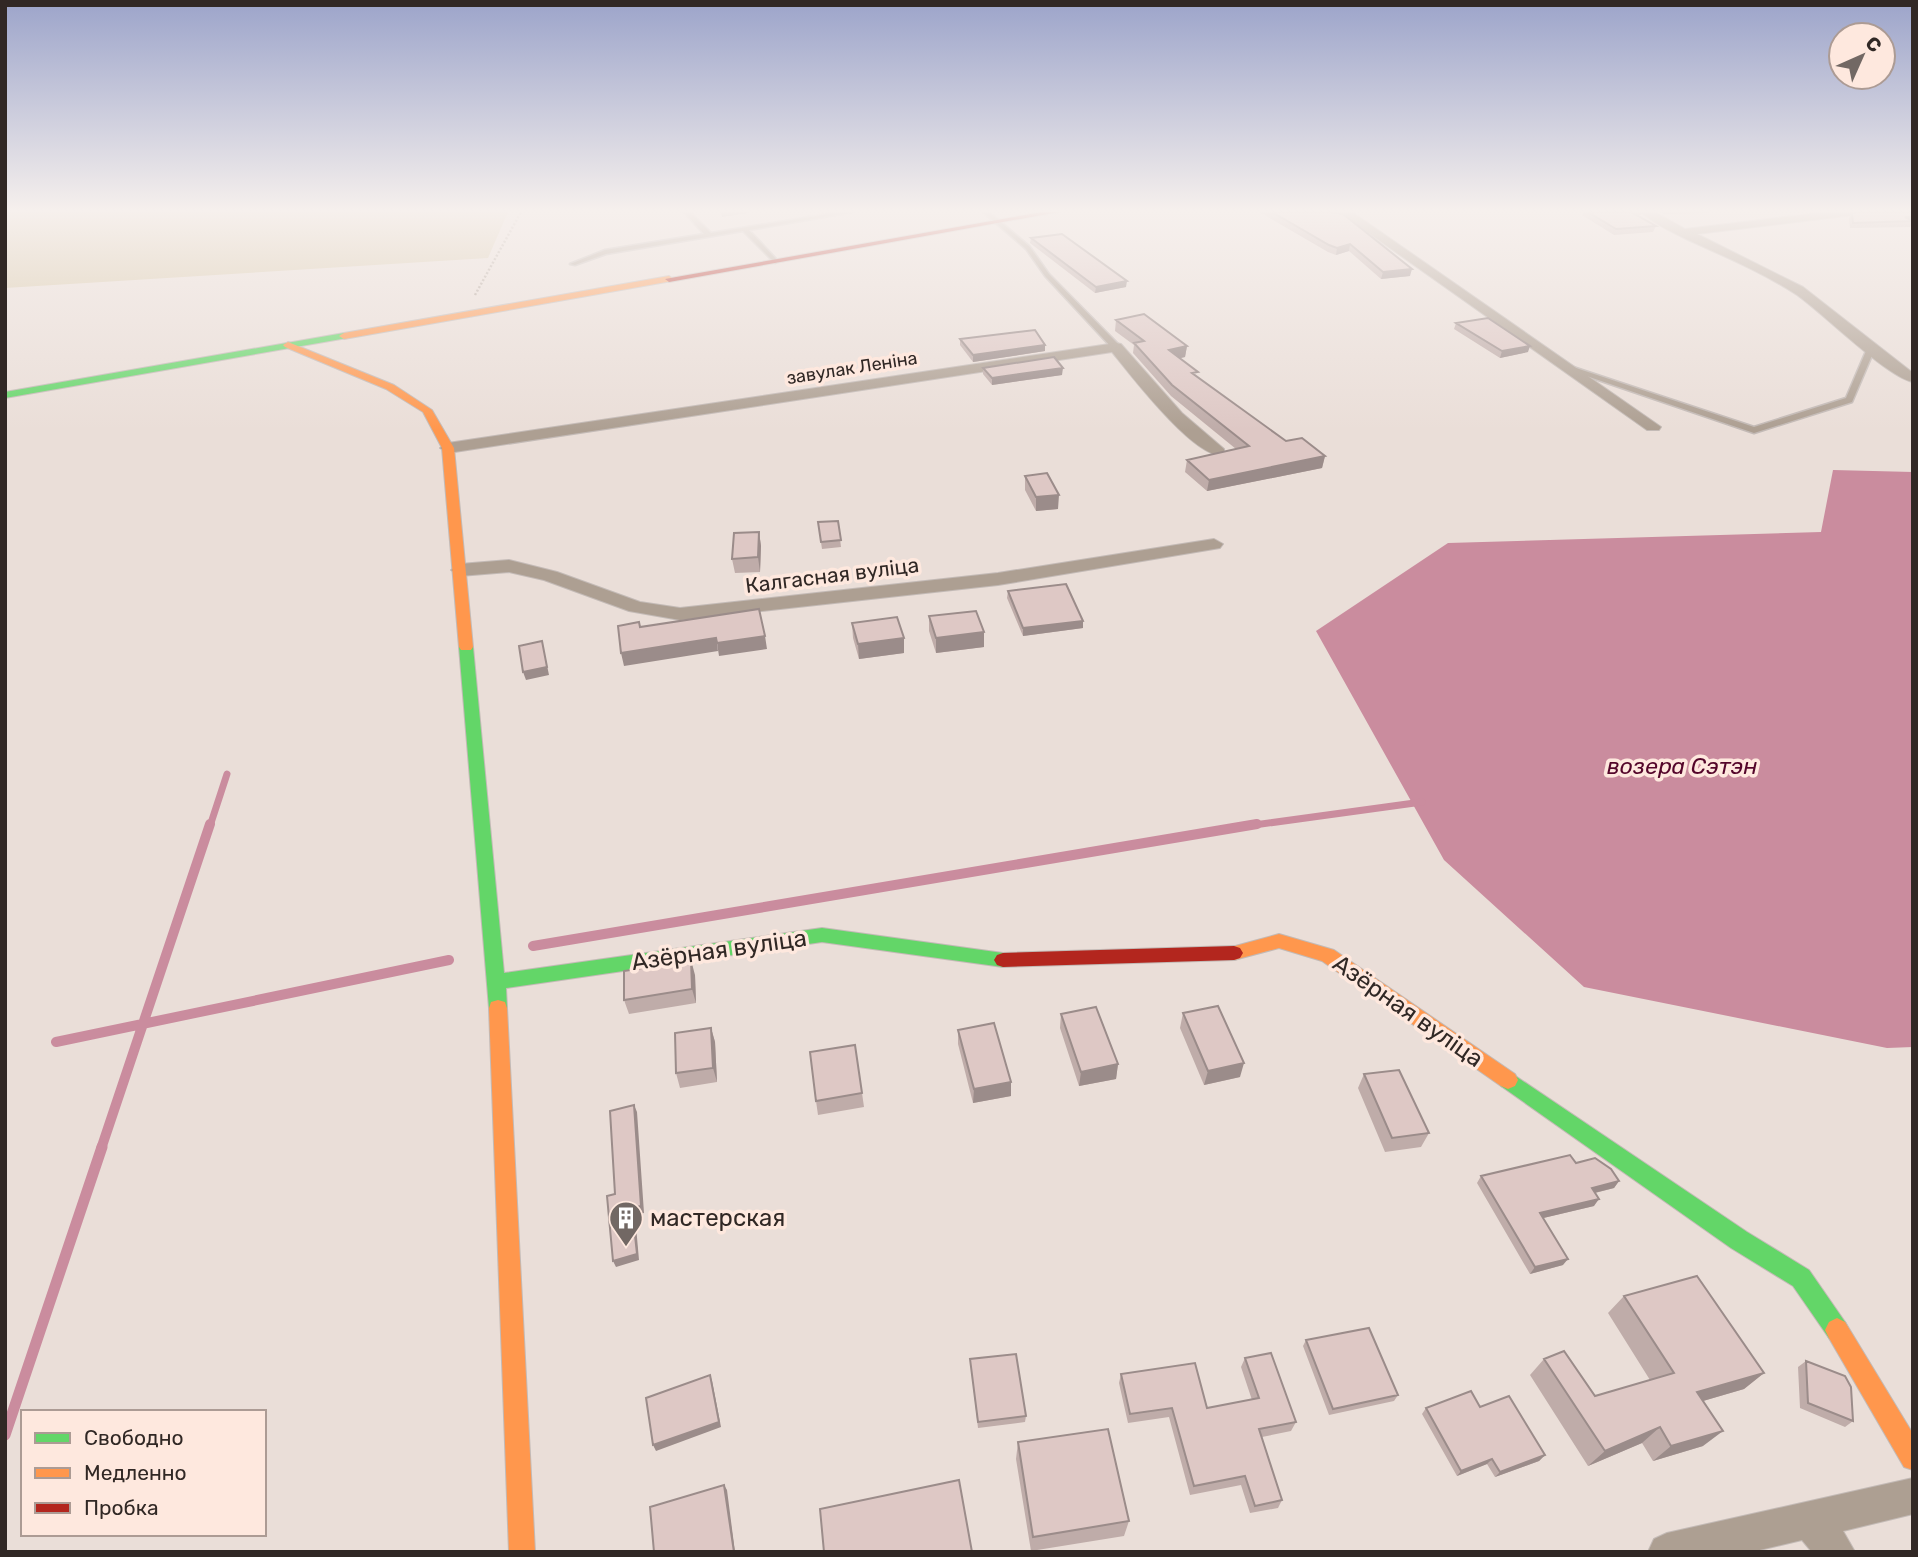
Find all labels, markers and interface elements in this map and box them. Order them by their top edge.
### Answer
north arrow [1827,21,1897,91]
text: С [1861,31,1887,57]
street label: завулак Леніна [785,347,919,389]
street label: Калгасная вуліца [744,552,920,598]
water label: возера Сэтэн [1607,752,1757,780]
street label: Азёрная вуліца [630,924,808,976]
street label: Азёрная вуліца [1328,949,1488,1073]
building icon: мастерская [607,1199,645,1248]
place label: мастерская [650,1204,785,1232]
legend [21,1410,266,1536]
text: Свободно [84,1425,184,1450]
text: Медленно [84,1460,187,1485]
text: Пробка [84,1495,159,1520]

